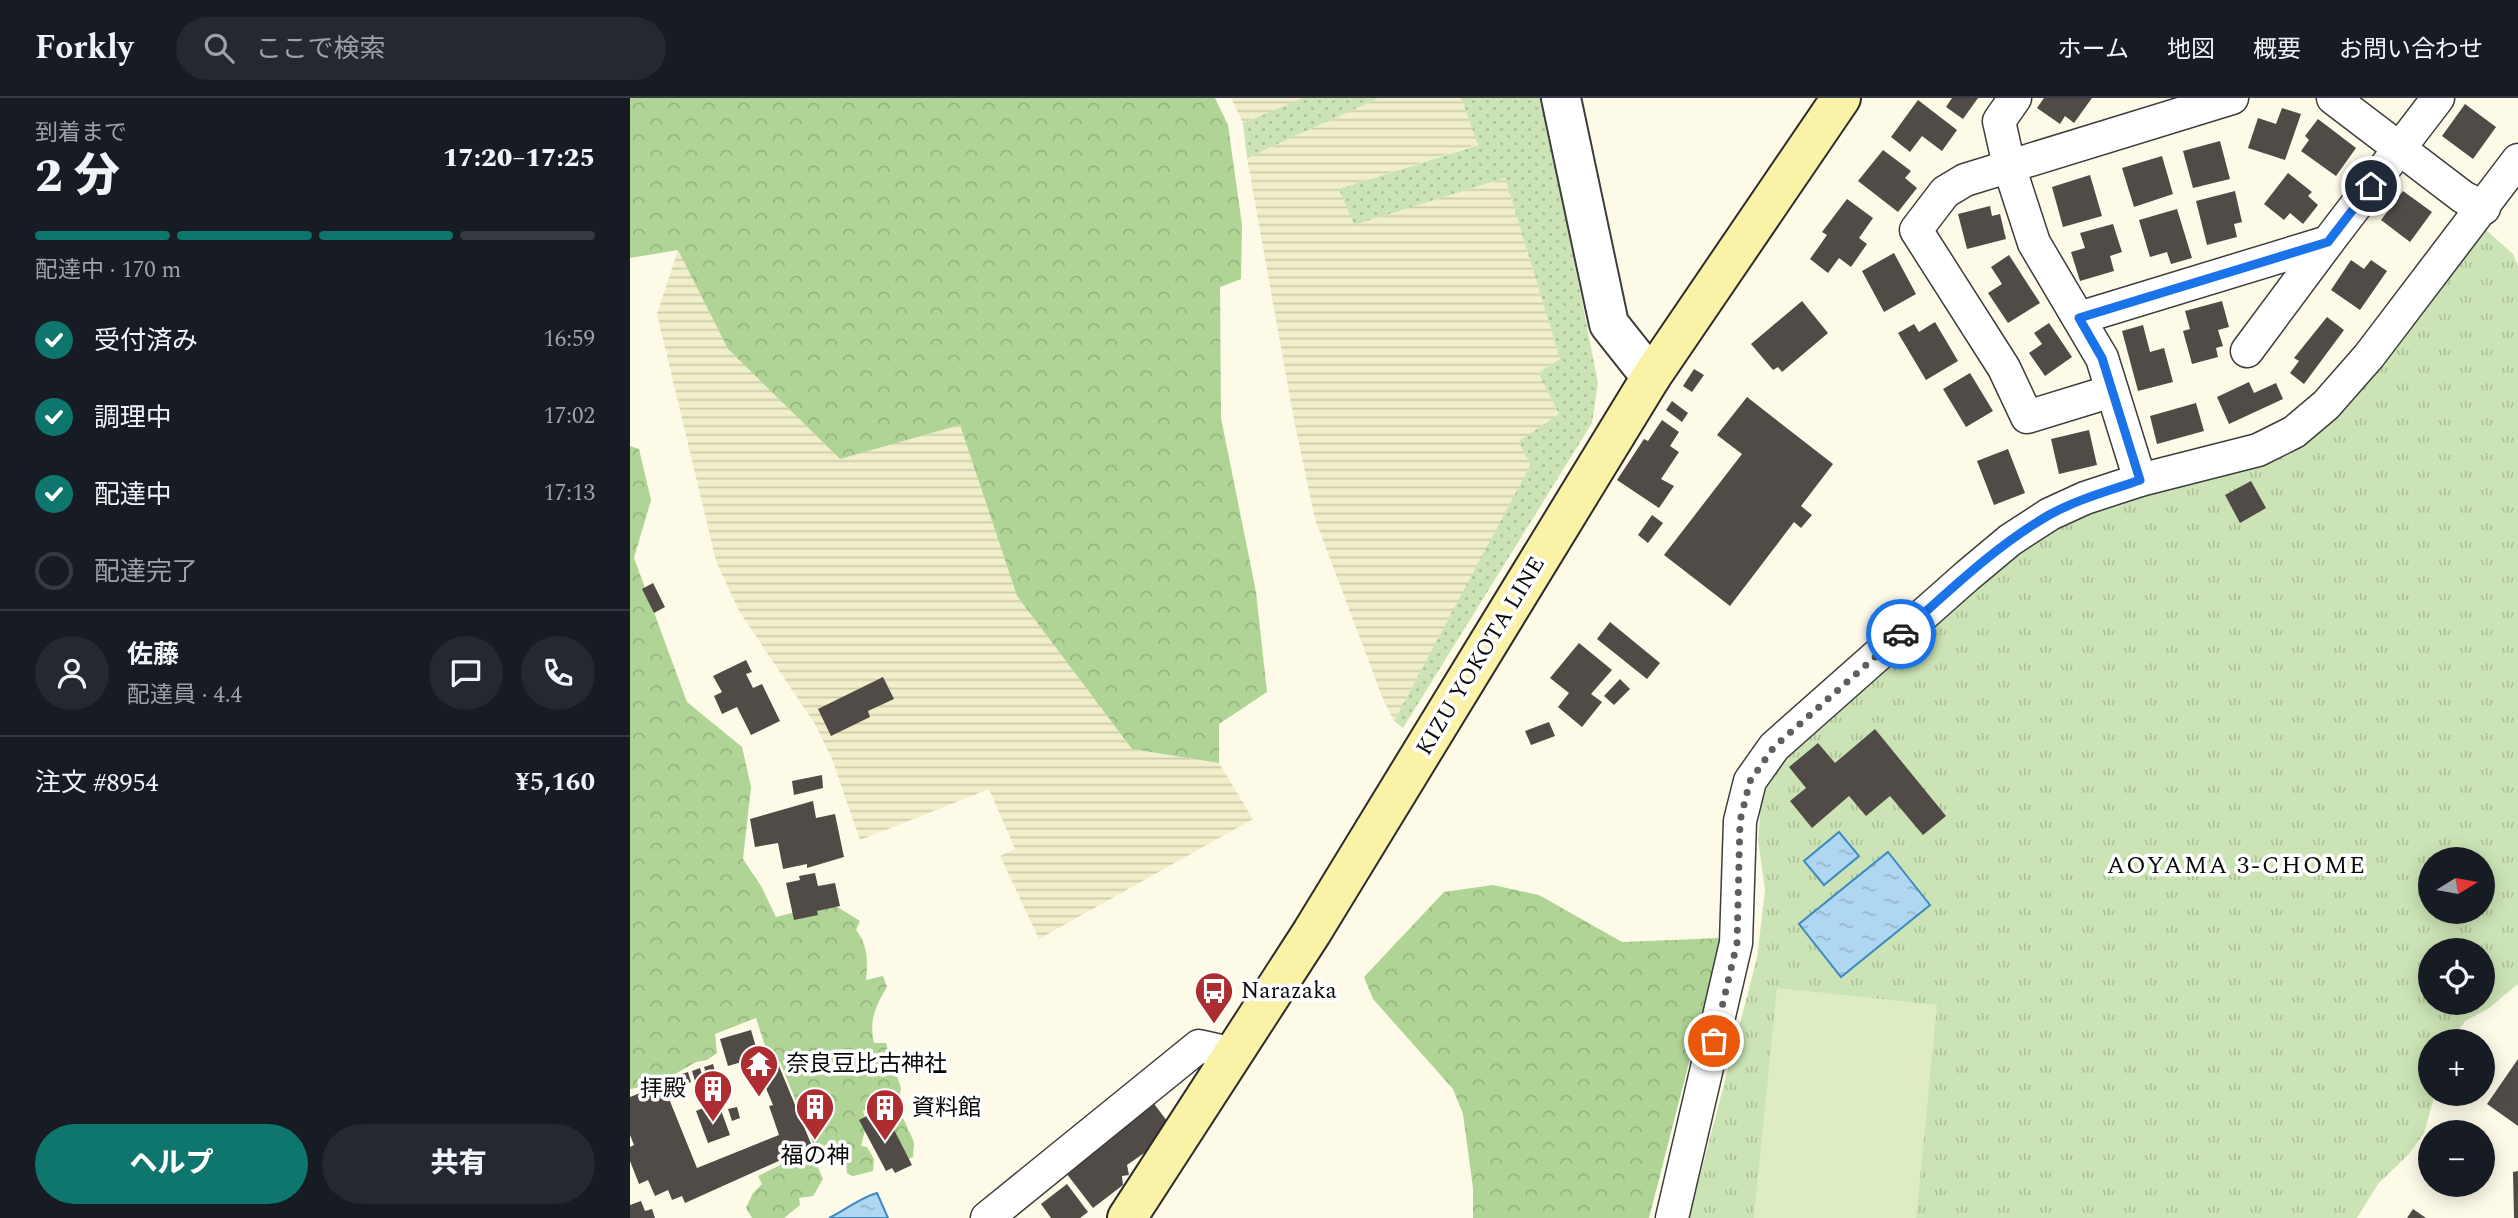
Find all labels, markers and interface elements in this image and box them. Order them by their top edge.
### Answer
search box [176,17,666,80]
text: Forkly [35,23,134,73]
icon: search [200,29,238,67]
text: ここで検索 [256,29,386,69]
text: ホーム [2058,32,2129,68]
text: 地図 [2167,32,2215,68]
text: 概要 [2253,32,2301,68]
text: お問い合わせ [2339,32,2483,68]
text: 到着まで [35,116,127,151]
text: 17:20–17:25 [443,138,595,178]
text: 2 分 [35,142,120,212]
pin [2341,156,2401,216]
icon: home [2352,167,2390,205]
text: 配達中 · 170 m [35,253,181,288]
icon: check [35,321,73,359]
text: 受付済み [94,321,198,361]
text: 16:59 [543,322,595,357]
icon: check [35,398,73,436]
text: 調理中 [94,398,172,438]
text: 17:02 [543,399,595,434]
icon: check [35,475,73,513]
text: 配達中 [94,475,172,515]
text: 17:13 [543,476,595,511]
street label: KIZU YOKOTA LINE [1408,550,1554,762]
text: 配達完了 [94,552,198,592]
courier [1866,599,1936,669]
icon: car [1882,615,1920,653]
text: 佐藤 [127,635,179,675]
button: person [35,636,109,710]
button: chat [429,636,503,710]
button: phone [521,636,595,710]
text: 配達員 · 4.4 [127,678,242,713]
text: ¥5,160 [515,762,595,802]
text: 注文 #8954 [35,763,159,803]
north arrow [2418,847,2496,924]
map controls [2418,847,2495,1197]
district label: AOYAMA 3-CHOME [2107,848,2367,884]
button: locate [2418,938,2495,1015]
bus stop icon: Narazaka [1193,970,1235,1025]
place label: Narazaka [1241,974,1337,1009]
pin [1684,1011,1744,1071]
icon: bag [1695,1022,1733,1060]
button: + [2418,1029,2495,1106]
temple icon: 奈良豆比古神社 [738,1043,780,1098]
place label: 奈良豆比古神社 [786,1047,947,1082]
building icon: 拝殿 [692,1068,734,1123]
place label: 拝殿 [640,1072,686,1107]
building icon: 福の神 [794,1086,836,1141]
building icon: 資料館 [864,1087,906,1142]
place label: 資料館 [912,1091,981,1126]
button: − [2418,1120,2495,1197]
button: ヘルプ [35,1124,308,1204]
button: 共有 [322,1124,595,1204]
place label: 福の神 [781,1139,850,1174]

